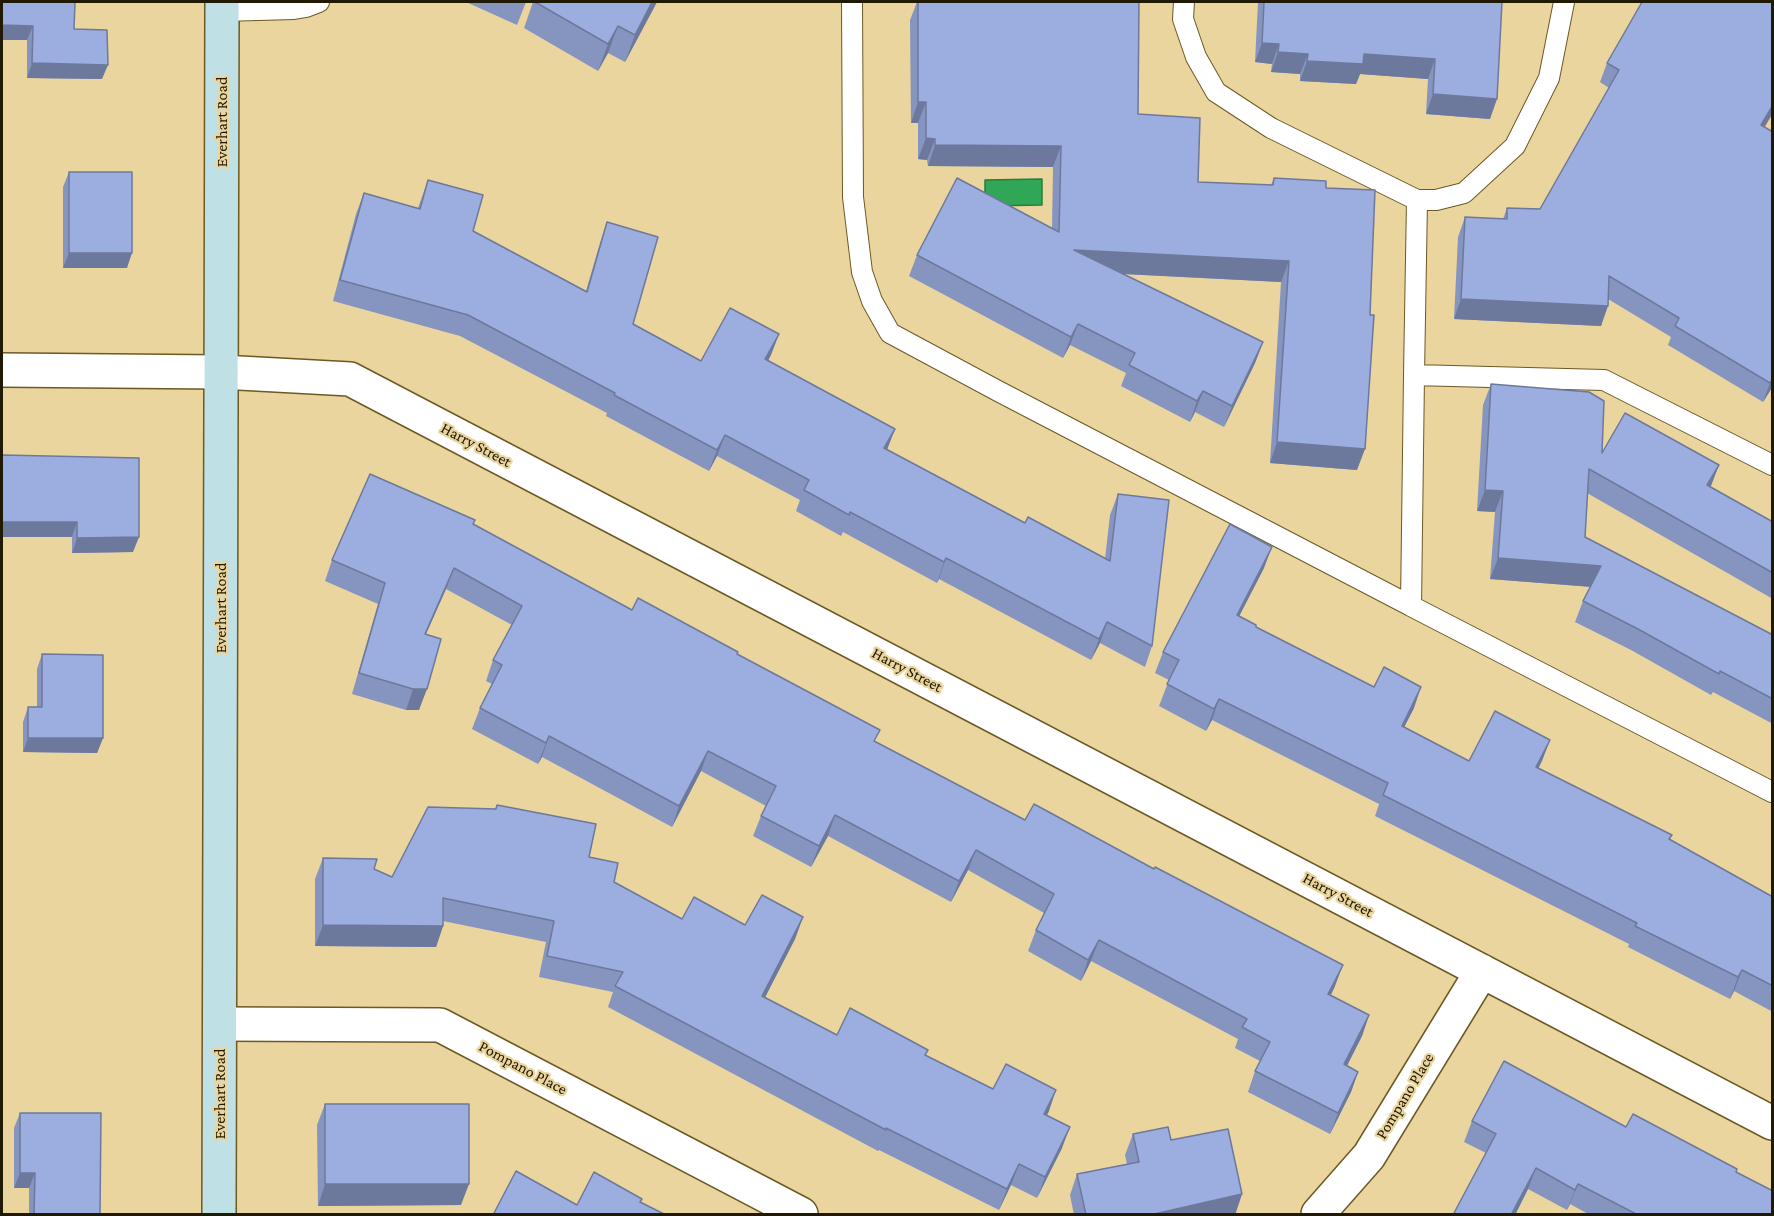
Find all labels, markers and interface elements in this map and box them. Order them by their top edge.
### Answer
street label: Everhart Road [212,77,232,167]
street label: Harry Street [437,418,515,472]
street label: Everhart Road [211,563,231,653]
street label: Harry Street [868,643,946,697]
street label: Harry Street [1299,868,1377,922]
street label: Pompano Place [476,1037,570,1099]
street label: Everhart Road [210,1049,230,1139]
street label: Pompano Place [1372,1049,1438,1143]

